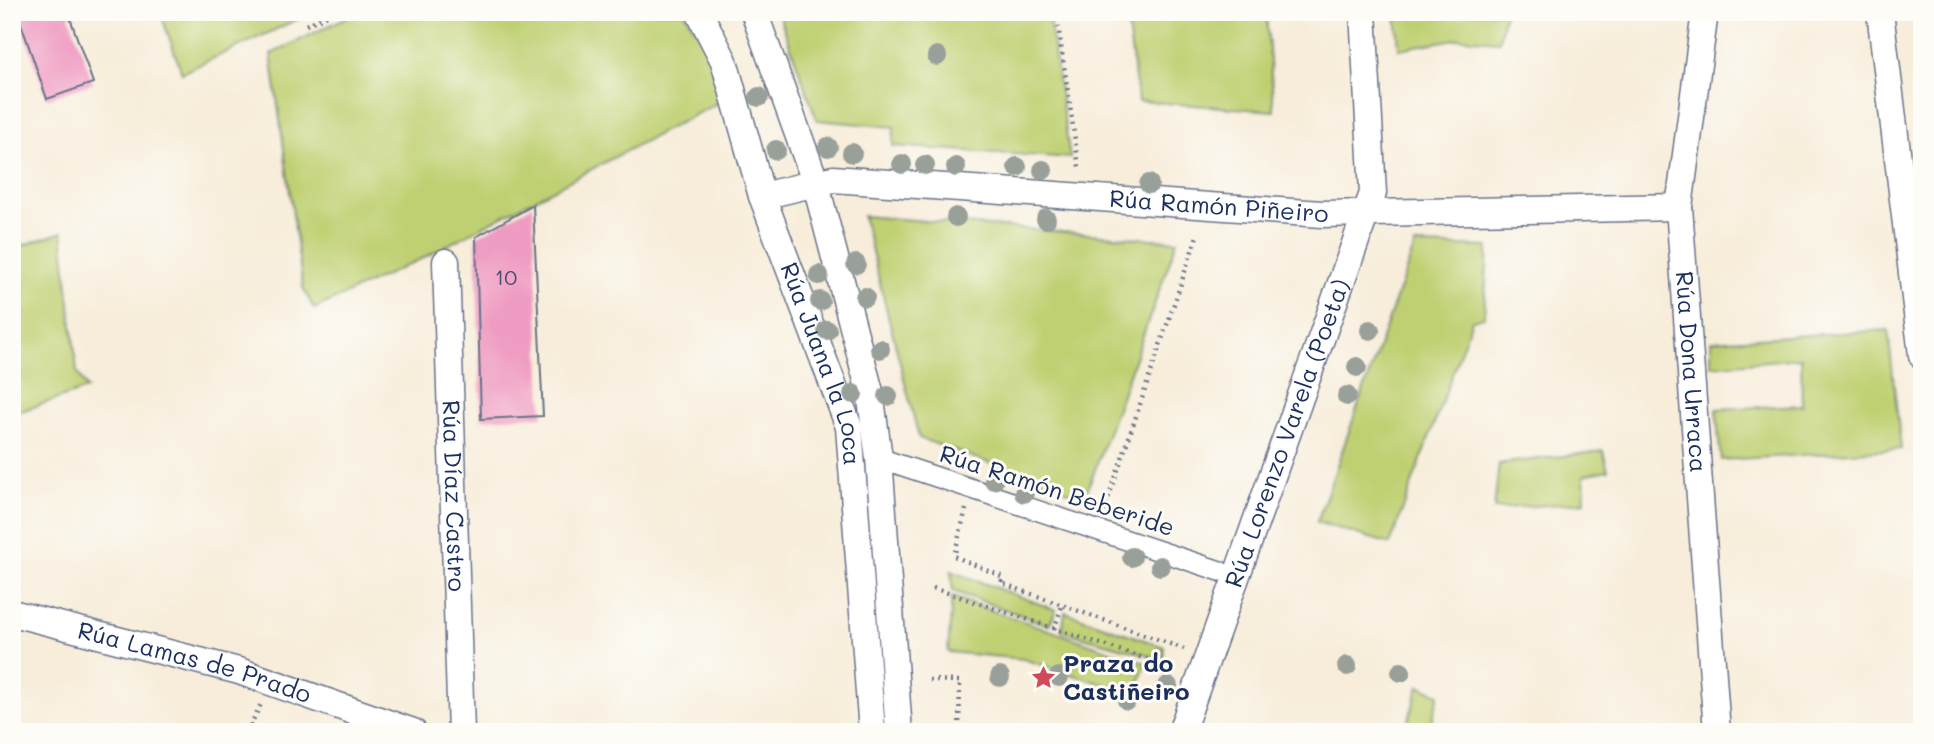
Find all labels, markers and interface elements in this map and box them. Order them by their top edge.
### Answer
street label: Rúa Ramón Piñeiro [1108,182,1330,228]
street label: Rúa Juana la Loca [774,258,869,466]
house number: 10 [495,263,517,290]
street label: Rúa Dona Urraca [1670,270,1715,474]
street label: Rúa Lorenzo Varela (Poeta) [1217,275,1355,591]
street label: Rúa Díaz Castro [436,399,474,592]
street label: Rúa Ramón Beberide [936,437,1179,542]
street label: Rúa Lamas de Prado [75,613,316,709]
place label: Praza do Castiñeiro [1063,647,1190,706]
place icon: Praza do Castiñeiro [1029,664,1057,692]

